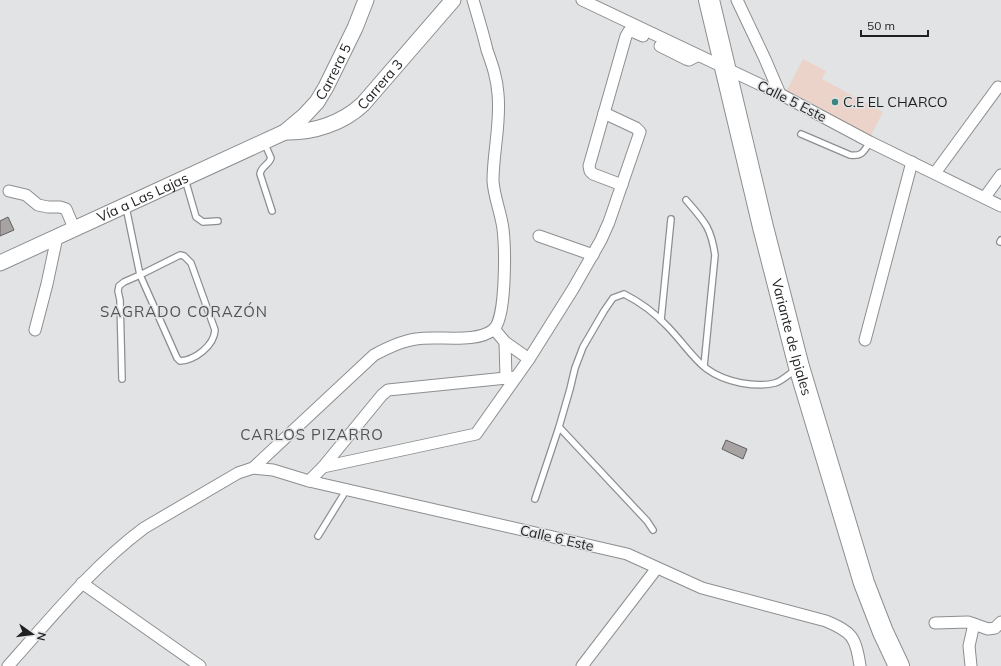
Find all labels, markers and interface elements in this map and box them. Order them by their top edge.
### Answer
scale bar [861,12,928,38]
text: 50 m [867,18,895,33]
street label: Carrera 5 [311,41,355,103]
street label: Carrera 3 [353,55,407,113]
street label: Calle 5 Este [754,76,830,126]
place label: C.E EL CHARCO [843,93,948,111]
marker: C.E EL CHARCO [830,97,840,107]
street label: Vía a Las Lajas [94,169,191,226]
street label: Variante de Ipiales [768,277,816,398]
district label: SAGRADO CORAZÓN [100,302,268,321]
district label: CARLOS PIZARRO [240,425,384,444]
street label: Calle 6 Este [518,521,596,555]
north arrow [12,614,52,654]
text: N [34,631,50,642]

